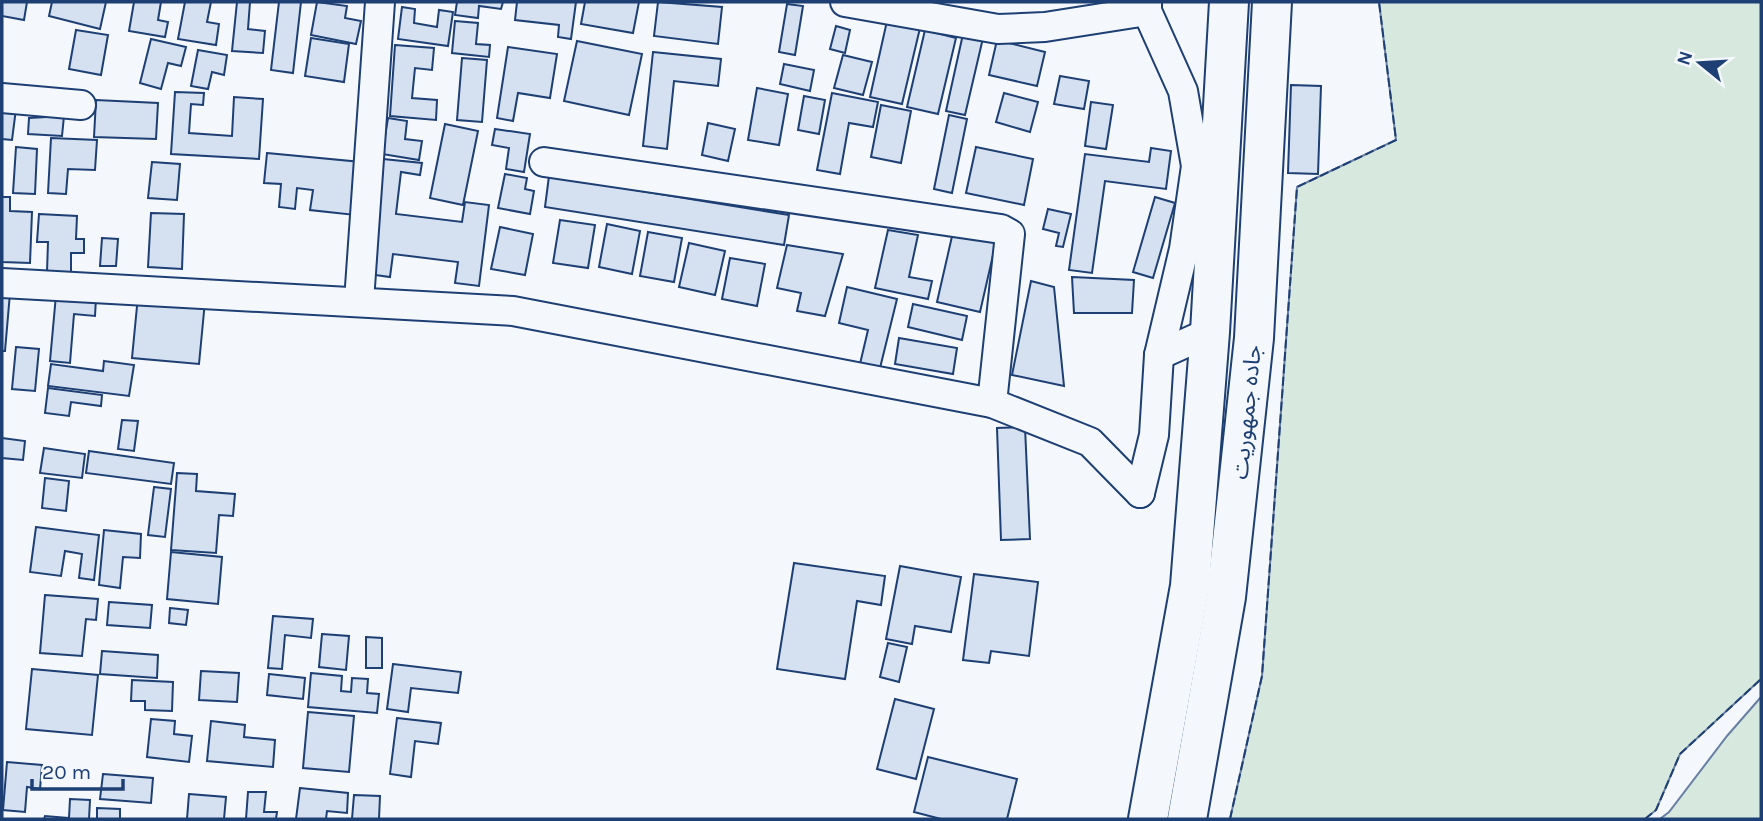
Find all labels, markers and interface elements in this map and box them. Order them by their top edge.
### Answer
north arrow [1665,28,1735,98]
text: N [1672,48,1697,68]
street label: جاده جمهوریت [1226,343,1267,481]
scale bar [32,748,122,792]
text: 20 m [42,760,91,784]

